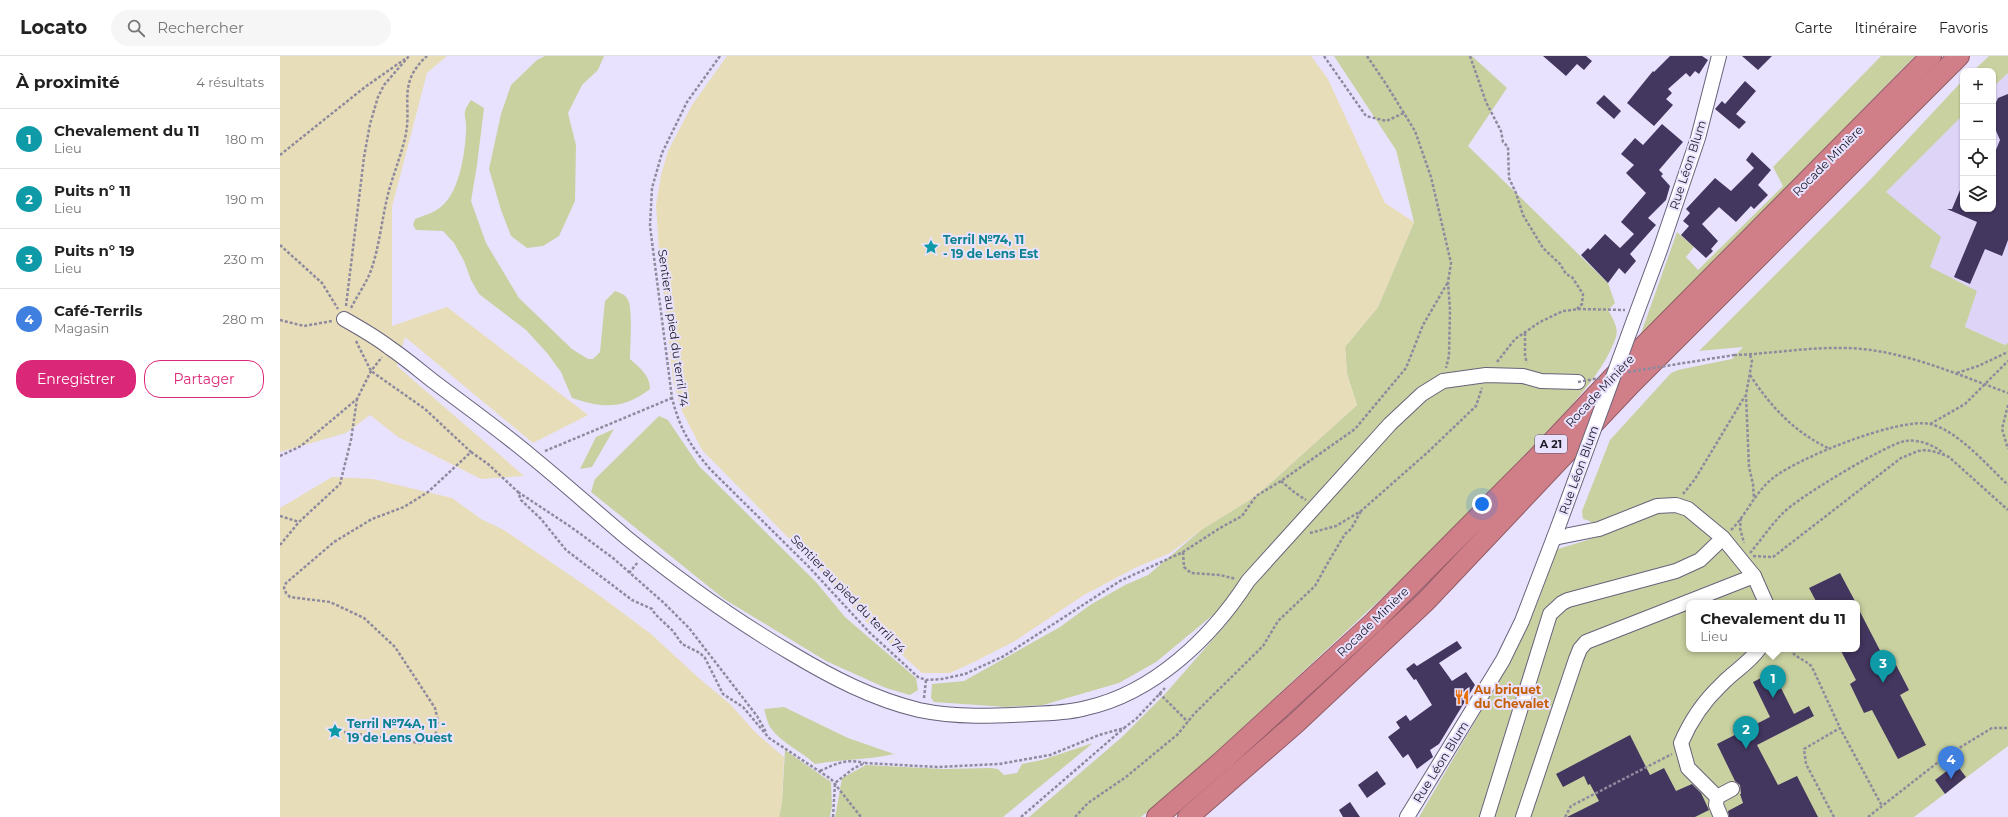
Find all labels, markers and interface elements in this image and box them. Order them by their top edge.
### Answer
search box [111,10,391,46]
text: Locato [20,16,87,39]
icon: search [125,17,147,39]
text: Rechercher [157,18,244,37]
text: Carte [1795,19,1832,37]
text: Itinéraire [1854,19,1917,37]
text: Favoris [1939,19,1988,37]
map controls [1960,68,1996,212]
button: + [1960,68,1996,104]
text: À proximité [16,72,120,92]
text: 4 résultats [196,74,264,90]
button: − [1960,104,1996,140]
street label: Rue Léon Blum [1666,118,1709,211]
text: Chevalement du 11 [54,121,200,140]
street label: Rocade Minière [1789,122,1866,199]
text: 1 [26,131,32,147]
text: 180 m [225,131,264,147]
text: Lieu [54,140,82,156]
button: locate [1960,140,1996,176]
button: layers [1960,176,1996,212]
text: Puits n° 11 [54,181,131,200]
text: 2 [25,191,33,207]
text: 190 m [226,191,264,207]
text: Lieu [54,200,82,216]
place label: Terril №74, 11 - 19 de Lens Est [943,232,1039,261]
place icon: Terril №74, 11 - 19 de Lens Est [922,238,940,256]
text: Puits n° 19 [54,241,135,260]
street label: Sentier au pied du terril 74 [655,248,692,408]
text: 3 [25,251,33,267]
text: 230 m [223,251,264,267]
text: Lieu [54,260,82,276]
text: Café-Terrils [54,301,142,320]
text: 4 [25,311,33,327]
text: 280 m [223,311,264,327]
text: Magasin [54,320,109,336]
street label: Rocade Minière [1562,351,1637,430]
button: Enregistrer [16,360,136,398]
button: Partager [144,360,264,398]
street label: Rue Léon Blum [1556,423,1602,516]
road number: A 21 [1535,435,1567,453]
your location [1472,494,1492,514]
street label: Sentier au pied du terril 74 [788,531,909,656]
street label: Rocade Minière [1334,584,1412,660]
popup [1686,600,1860,652]
text: Chevalement du 11 [1700,609,1846,628]
text: Lieu [1700,628,1728,644]
pin: 3 [1870,650,1896,683]
pin: 1 [1760,665,1786,698]
place label: Au briquet du Chevalet [1473,682,1550,711]
restaurant icon: Au briquet du Chevalet [1453,688,1471,706]
place label: Terril №74A, 11 - 19 de Lens Ouest [347,716,453,745]
pin: 2 [1733,716,1759,749]
street label: Rue Léon Blum [1410,718,1472,805]
place icon: Terril №74A, 11 - 19 de Lens Ouest [326,722,344,740]
pin: 4 [1938,746,1964,779]

